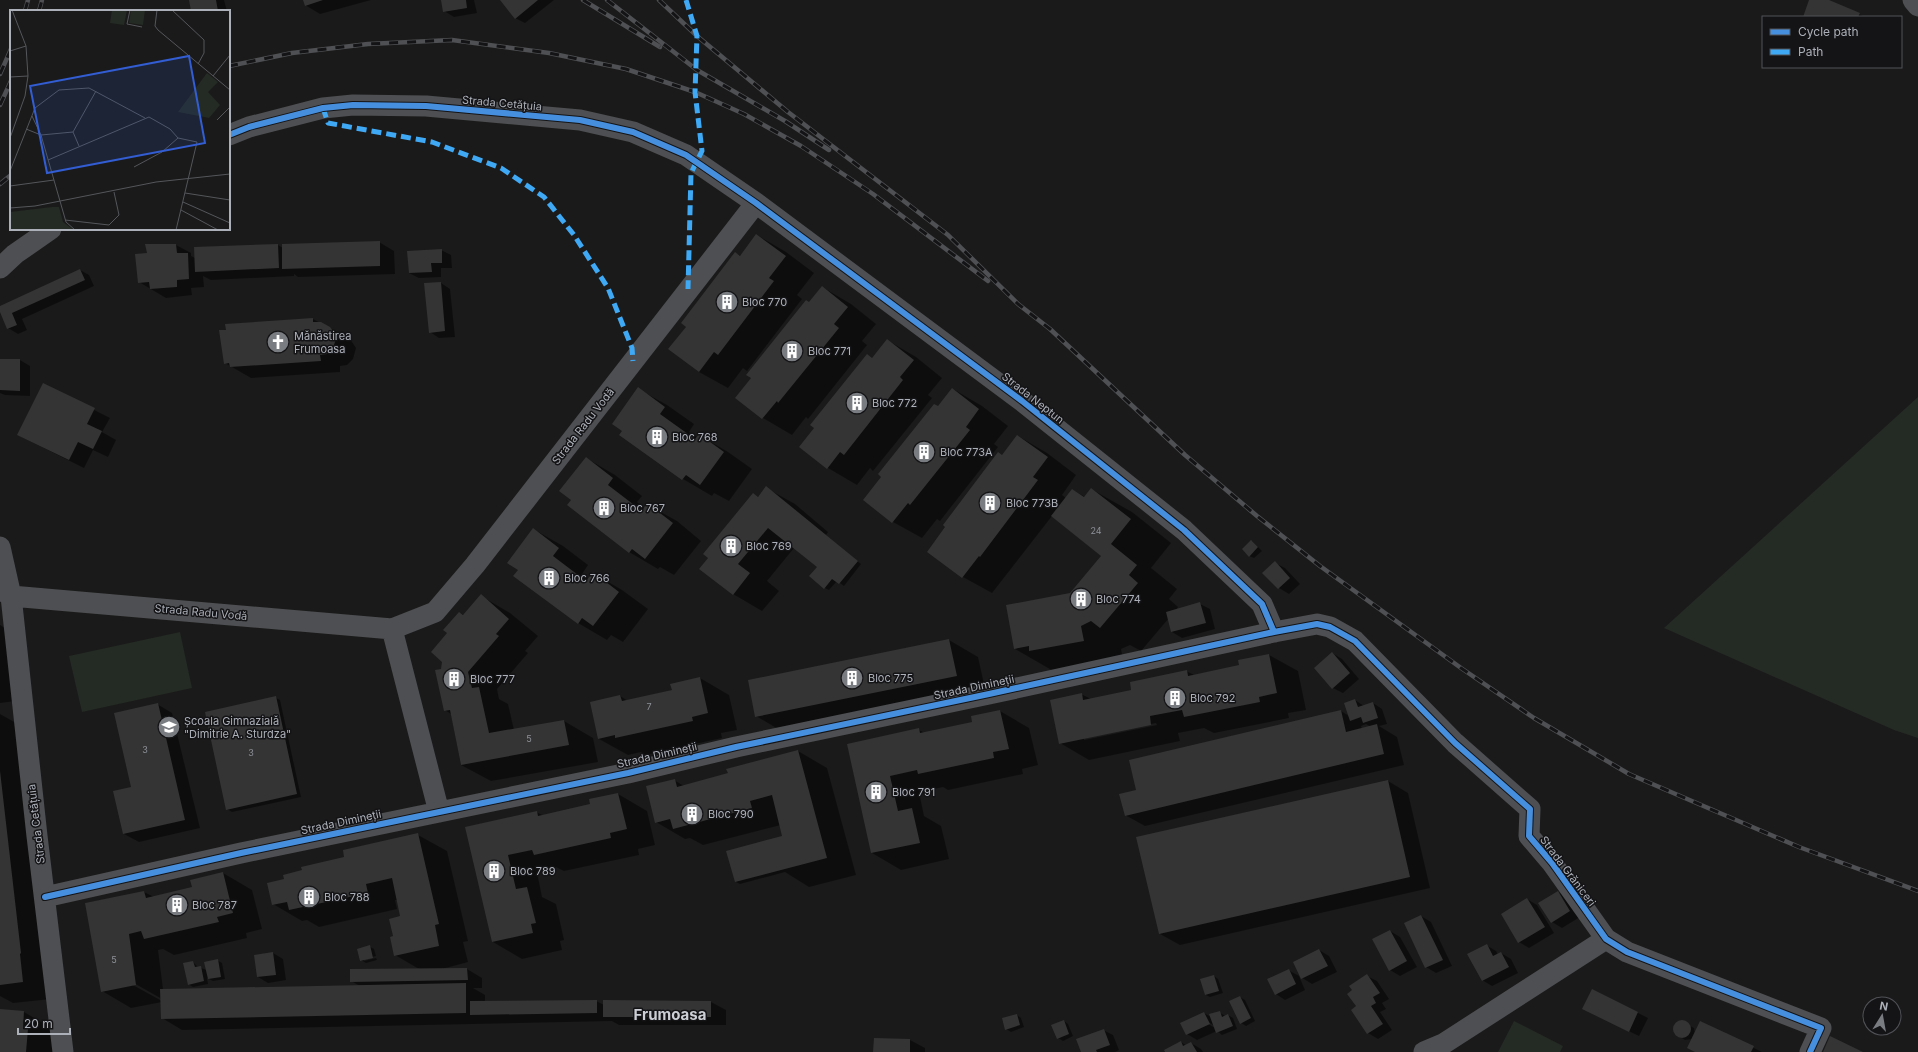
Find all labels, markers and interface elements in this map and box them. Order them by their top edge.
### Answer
inset map [10,10,230,230]
legend [1762,16,1902,68]
text: Cycle path [1798,24,1859,39]
text: Path [1798,44,1823,59]
street label: Strada Cetățuia [461,93,543,113]
building icon: Bloc 770 [714,289,740,315]
place label: Bloc 770 [742,295,787,309]
church icon: Mănăstirea Frumoasa [265,329,291,355]
place label: Mănăstirea Frumoasa [294,329,352,356]
building icon: Bloc 771 [779,338,805,364]
place label: Bloc 771 [808,344,851,358]
street label: Strada Neptun [999,369,1067,427]
street label: Strada Radu Vodă [549,385,617,467]
building icon: Bloc 772 [844,390,870,416]
place label: Bloc 772 [872,396,917,410]
building icon: Bloc 768 [644,424,670,450]
place label: Bloc 768 [672,430,718,444]
building icon: Bloc 773A [911,439,937,465]
place label: Bloc 773A [940,445,993,459]
building icon: Bloc 773B [977,490,1003,516]
building icon: Bloc 767 [591,495,617,521]
place label: Bloc 773B [1006,496,1058,510]
place label: Bloc 767 [620,501,665,515]
house number: 24 [1090,525,1102,536]
building icon: Bloc 769 [718,533,744,559]
place label: Bloc 769 [746,539,792,553]
building icon: Bloc 766 [536,565,562,591]
place label: Bloc 766 [564,571,610,585]
building icon: Bloc 774 [1068,586,1094,612]
place label: Bloc 774 [1096,592,1141,606]
street label: Strada Radu Vodă [154,601,248,623]
building icon: Bloc 775 [839,665,865,691]
building icon: Bloc 777 [441,666,467,692]
place label: Bloc 775 [868,671,913,685]
place label: Bloc 777 [470,672,515,686]
street label: Strada Dimineții [933,672,1015,702]
building icon: Bloc 792 [1162,685,1188,711]
place label: Bloc 792 [1190,691,1235,705]
house number: 7 [646,701,652,712]
school or university icon: Școala Gimnazială "Dimitrie A. Sturdza" [156,714,182,740]
place label: Școala Gimnazială "Dimitrie A. Sturdza" [184,714,291,741]
house number: 5 [526,733,532,744]
street label: Strada Dimineții [616,739,698,771]
house number: 3 [142,744,148,755]
house number: 3 [248,747,254,758]
building icon: Bloc 791 [863,779,889,805]
street label: Strada Cetățuia [24,783,48,865]
place label: Bloc 791 [892,785,935,799]
building icon: Bloc 790 [679,801,705,827]
street label: Strada Dimineții [300,807,382,837]
place label: Bloc 790 [708,807,754,821]
street label: Strada Grăniceri [1537,833,1599,909]
building icon: Bloc 789 [481,858,507,884]
place label: Bloc 789 [510,864,556,878]
building icon: Bloc 788 [296,884,322,910]
place label: Bloc 788 [324,890,370,904]
building icon: Bloc 787 [164,892,190,918]
place label: Bloc 787 [192,898,237,912]
house number: 5 [111,954,117,965]
north arrow [1862,996,1902,1036]
text: N [1878,999,1889,1014]
district label: Frumoasa [634,1005,706,1024]
scale bar [18,1010,70,1036]
text: 20 m [24,1016,53,1031]

